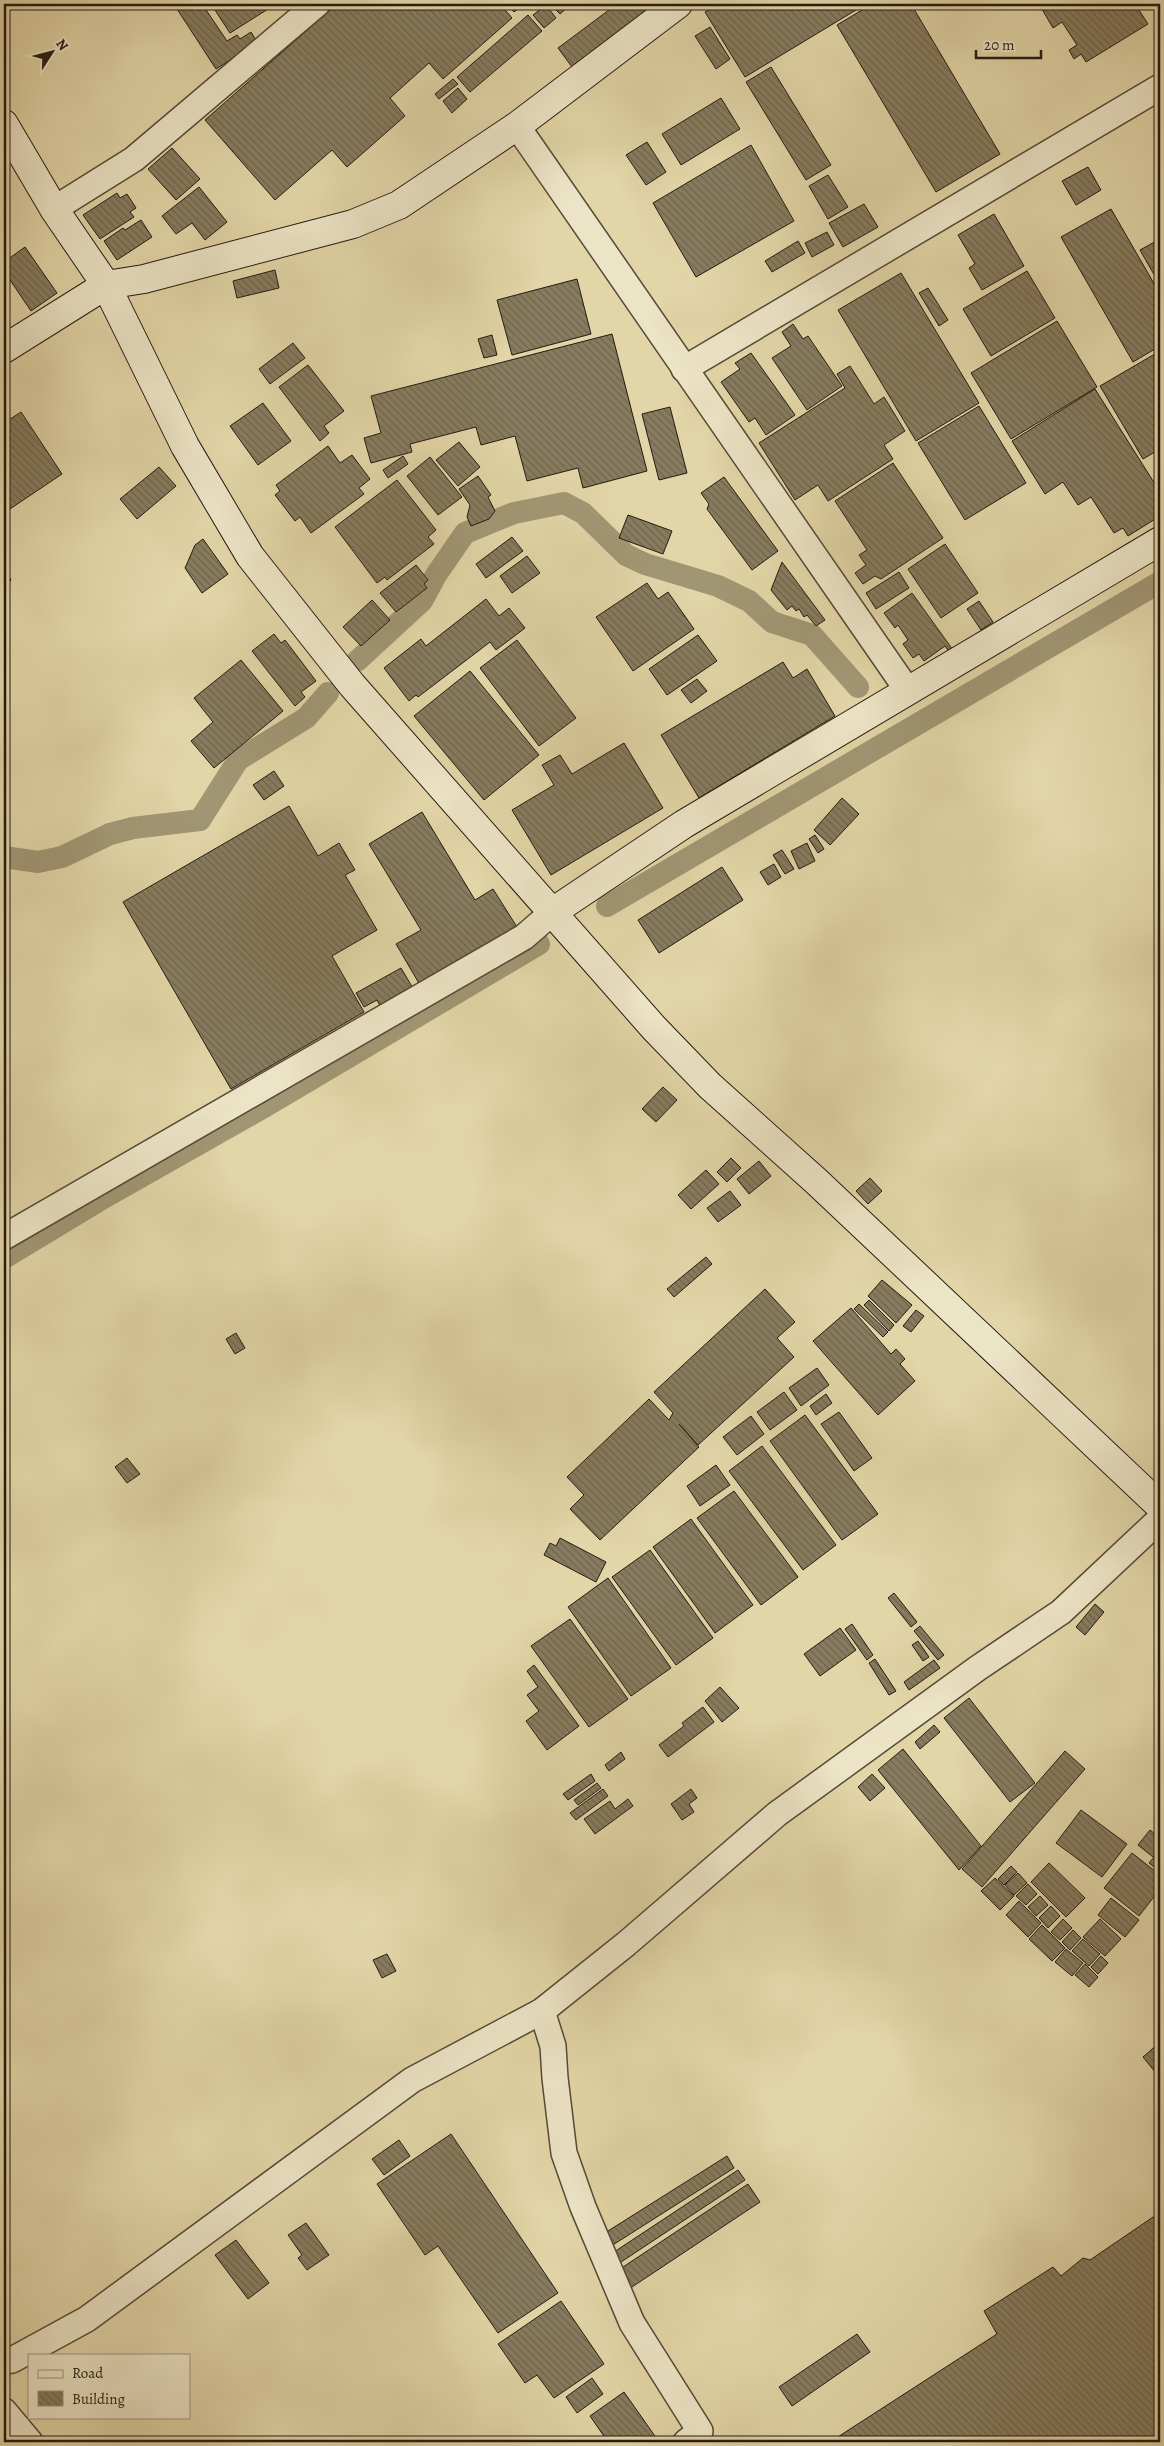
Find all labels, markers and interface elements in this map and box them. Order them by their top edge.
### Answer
north arrow [28,28,78,78]
scale bar [976,28,1042,60]
text: N [51,35,73,54]
text: 20 m [984,35,1015,55]
legend [28,2354,190,2418]
text: Road [72,2363,104,2383]
text: Building [72,2389,125,2409]

